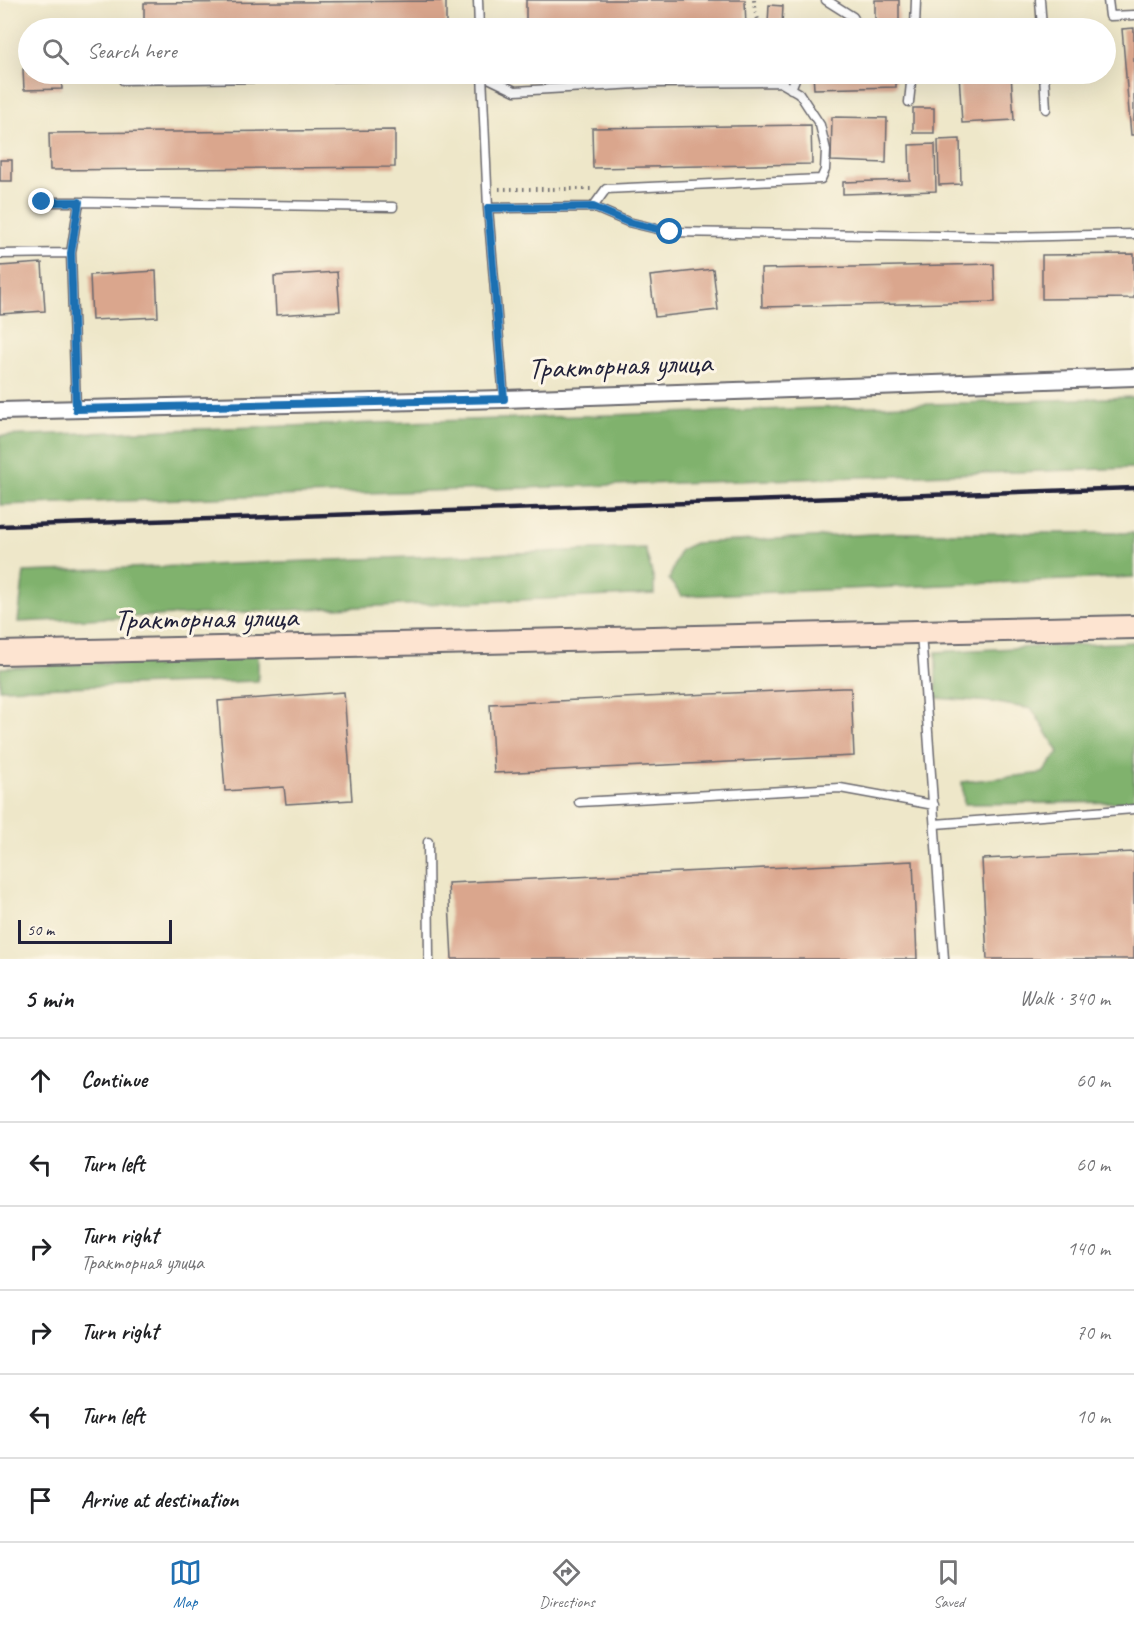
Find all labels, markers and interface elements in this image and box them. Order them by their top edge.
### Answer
search box [18,18,1116,84]
icon: search [39,35,72,68]
text: Search here [87,37,177,65]
route end [28,188,54,214]
route start [656,218,682,244]
street label: Тракторная улица [527,343,715,387]
street label: Тракторная улица [114,597,300,639]
scale bar [18,917,172,944]
text: 50 m [27,920,54,940]
text: 5 min [24,982,73,1015]
text: Walk · 340 m [1020,986,1110,1011]
icon: ahead [24,1064,57,1097]
text: Continue [81,1066,147,1094]
text: 60 m [1076,1068,1110,1093]
icon: left [24,1148,57,1181]
text: Turn left [81,1150,145,1178]
text: 60 m [1076,1152,1110,1177]
text: Turn right [81,1222,158,1250]
icon: right [24,1232,57,1265]
text: 140 m [1067,1236,1110,1261]
text: Тракторная улица [81,1250,204,1275]
icon: right [24,1316,57,1349]
text: Turn right [81,1318,158,1346]
text: 70 m [1076,1320,1110,1345]
icon: left [24,1400,57,1433]
text: Turn left [81,1402,145,1430]
text: 10 m [1076,1404,1110,1429]
icon: arrive [24,1484,57,1517]
text: Arrive at destination [81,1486,238,1514]
tab: Map [169,1556,202,1612]
tab: Directions [539,1556,595,1612]
tab: Saved [932,1556,965,1612]

